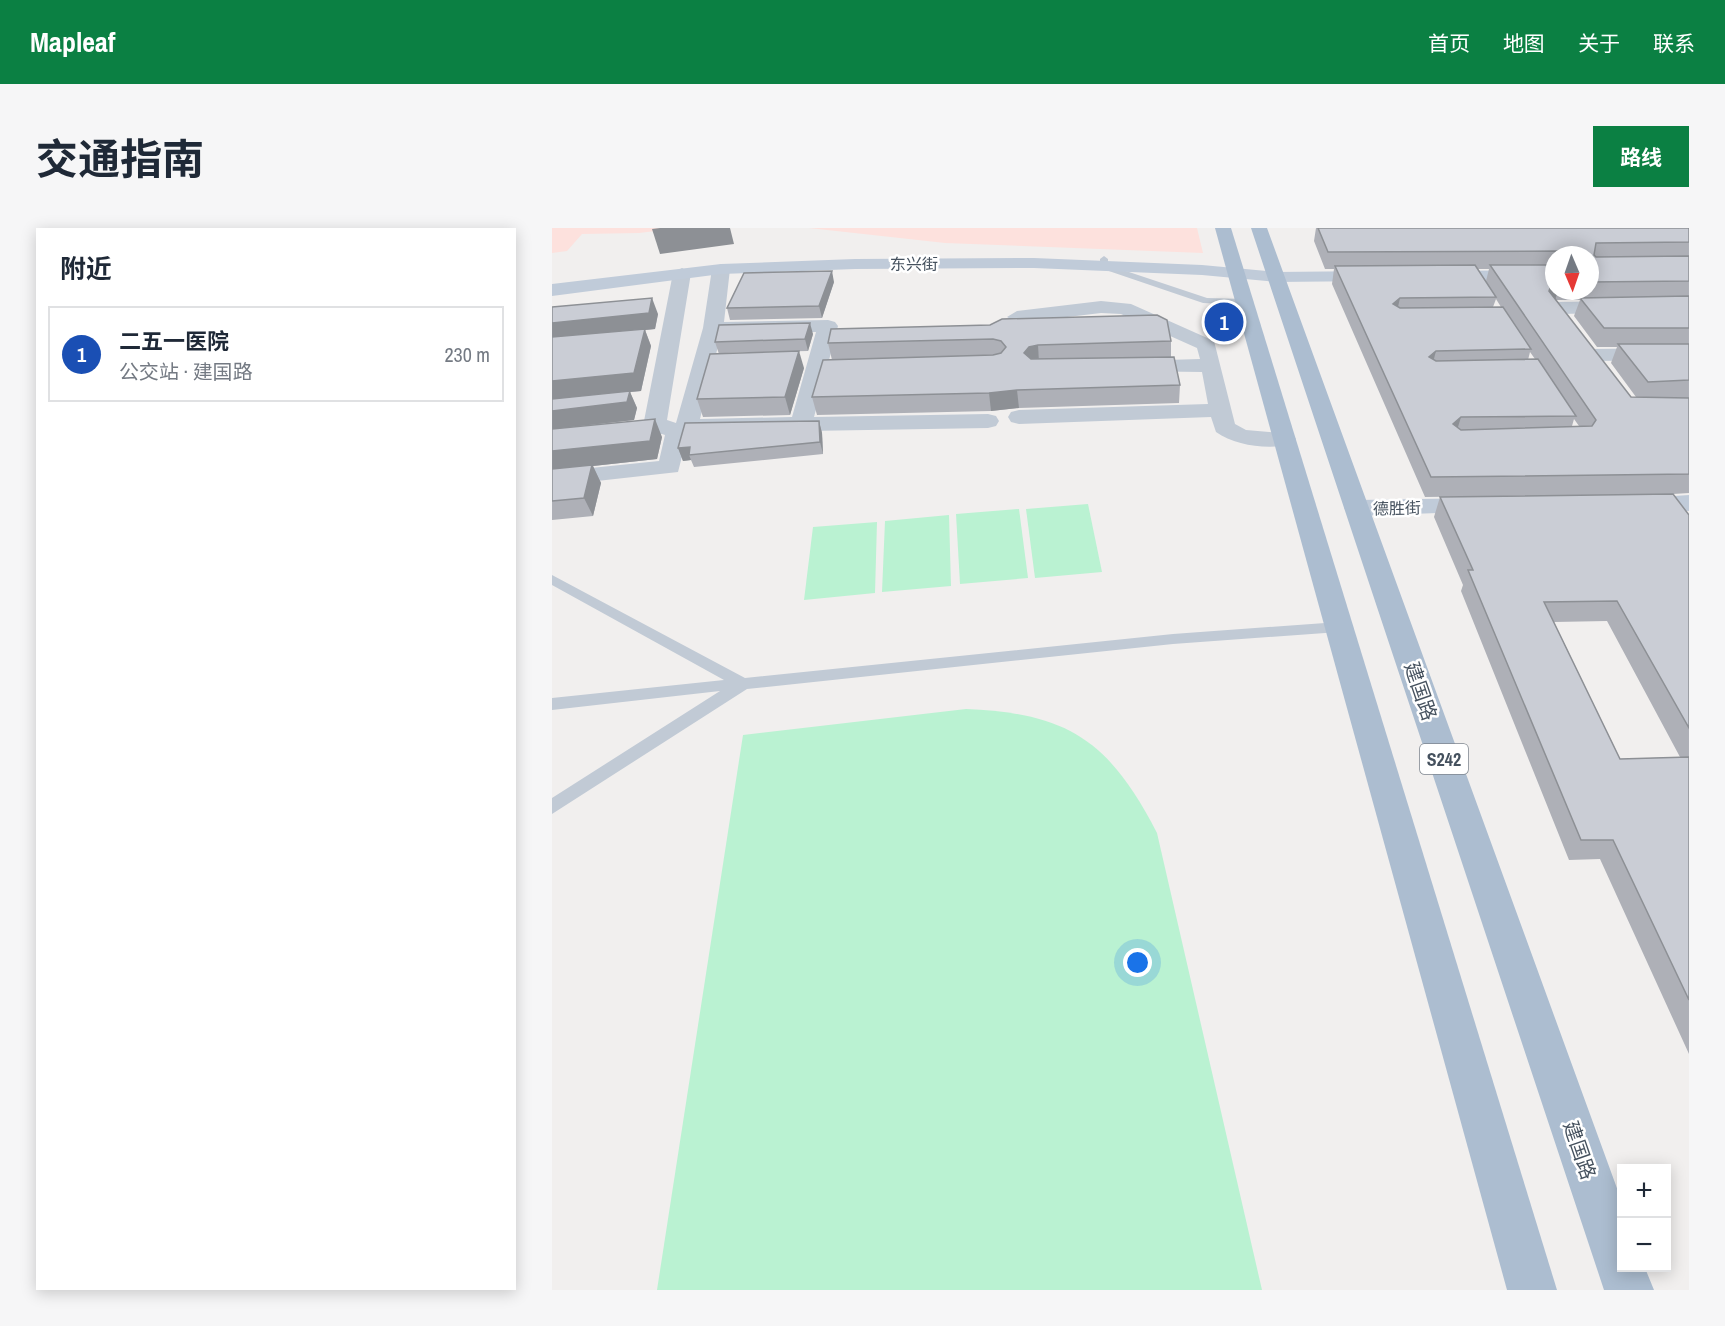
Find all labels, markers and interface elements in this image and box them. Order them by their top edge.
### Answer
text: Mapleaf [30,23,115,61]
text: 首页 [1428,29,1470,58]
text: 地图 [1503,29,1545,58]
text: 关于 [1578,29,1620,58]
text: 联系 [1653,29,1695,58]
button: 路线 [1593,126,1689,187]
text: 交通指南 [36,131,204,187]
north arrow [1545,246,1599,300]
text: 附近 [60,251,112,286]
street label: 东兴街 [890,253,938,275]
pin: 1 [1204,300,1244,344]
text: 二五一医院 [119,326,229,356]
text: 1 [77,341,86,368]
text: 230 m [444,341,490,368]
text: 公交站 · 建国路 [119,358,253,385]
street label: 德胜街 [1373,497,1421,519]
street label: 建国路 [1398,658,1444,724]
road number: S242 [1420,744,1468,774]
your location [1123,948,1152,977]
street label: 建国路 [1557,1117,1603,1183]
map controls [1617,1164,1671,1272]
button: + [1617,1164,1671,1218]
button: − [1617,1218,1671,1272]

